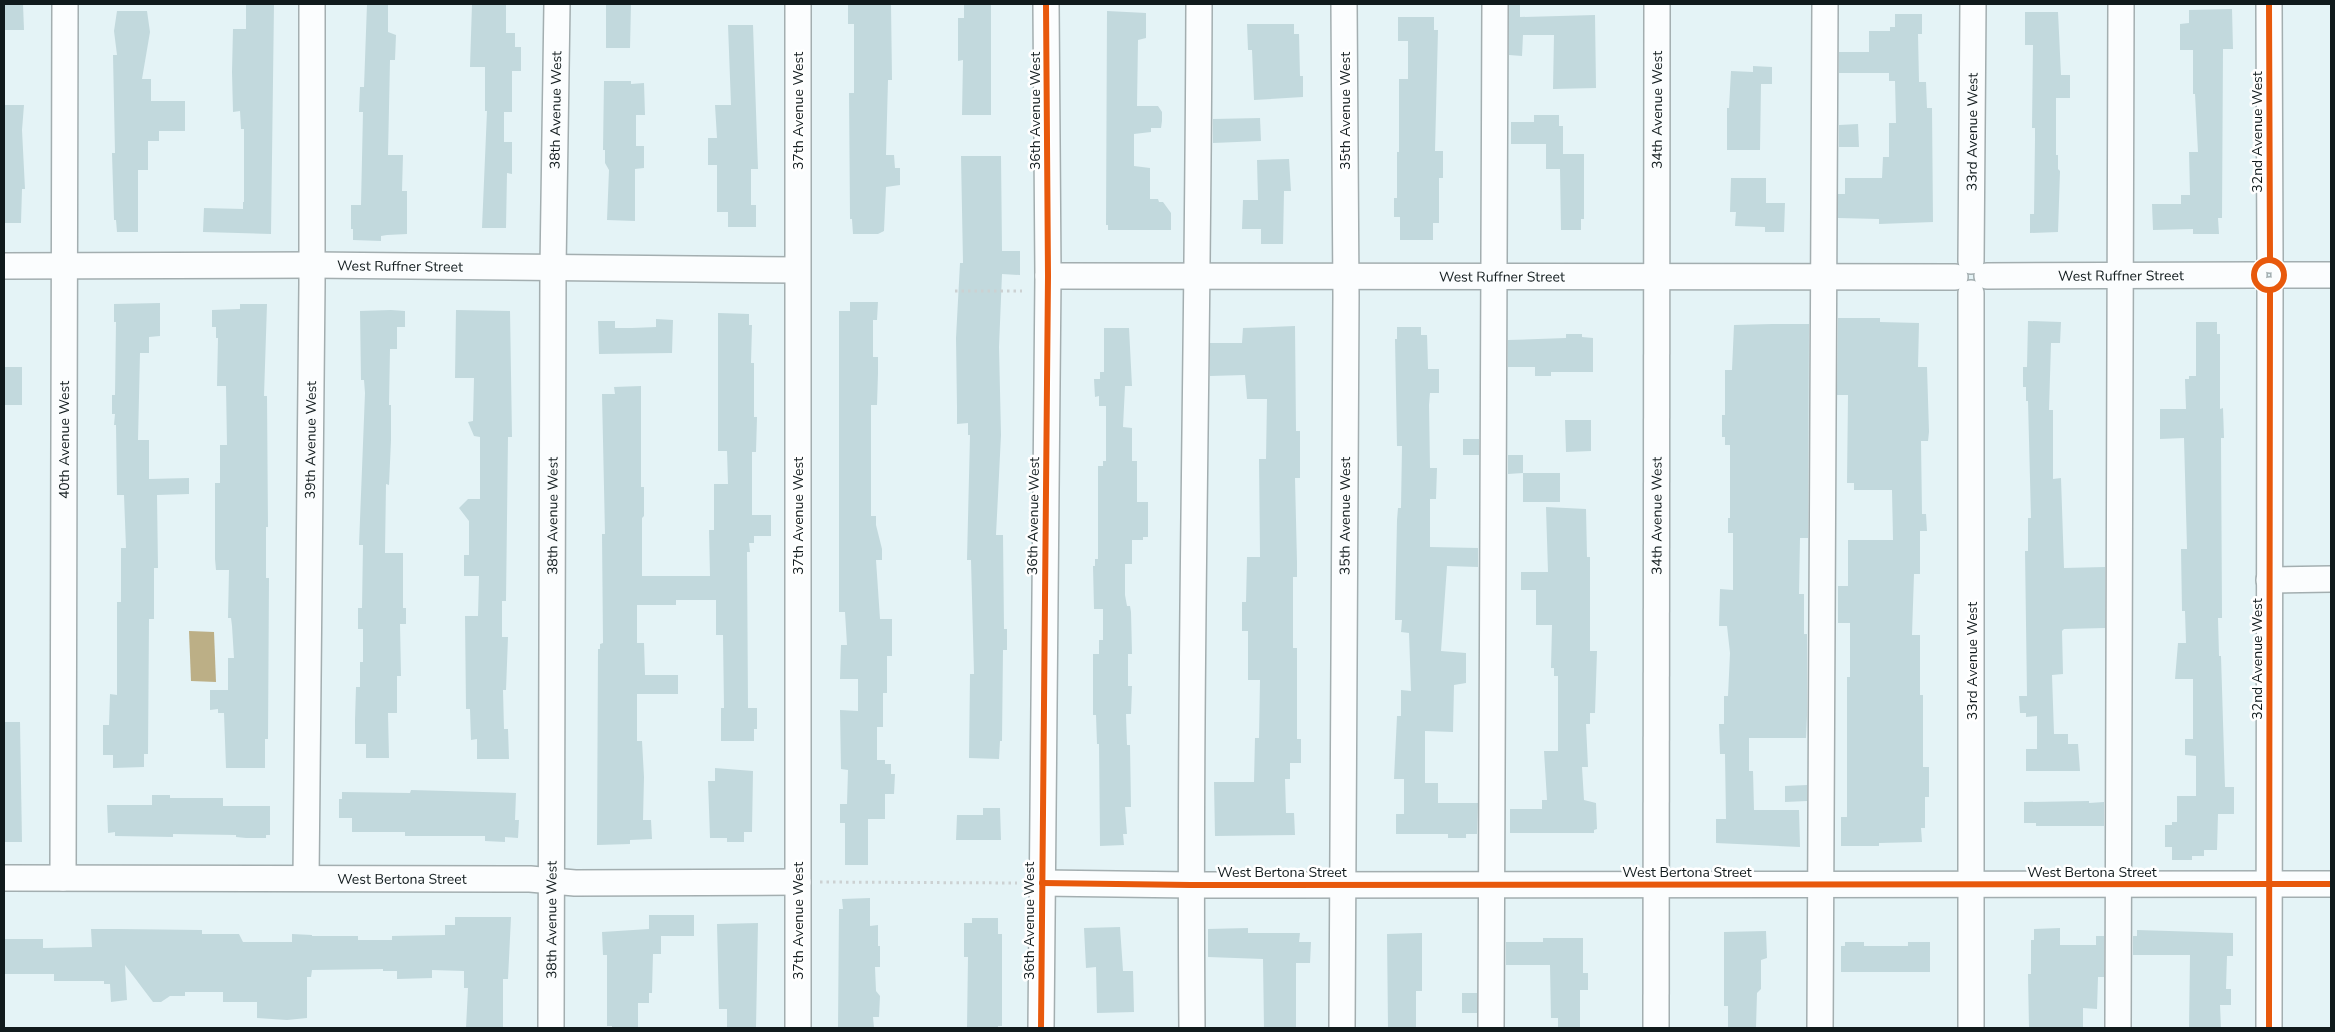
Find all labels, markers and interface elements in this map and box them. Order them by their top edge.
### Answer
street label: 38th Avenue West [545,51,566,169]
street label: 34th Avenue West [1648,51,1667,169]
street label: 37th Avenue West [789,52,808,170]
street label: 36th Avenue West [1026,52,1045,170]
street label: 35th Avenue West [1336,52,1355,170]
street label: 32nd Avenue West [2248,71,2267,193]
street label: 33rd Avenue West [1963,73,1982,191]
street label: West Ruffner Street [337,256,463,277]
street label: West Ruffner Street [2058,266,2184,286]
street label: West Ruffner Street [1439,267,1565,287]
street label: 40th Avenue West [55,381,74,499]
street label: 39th Avenue West [301,381,321,499]
street label: 38th Avenue West [543,457,563,575]
street label: 37th Avenue West [789,457,808,575]
street label: 36th Avenue West [1023,457,1044,575]
street label: 35th Avenue West [1335,457,1355,575]
street label: 34th Avenue West [1647,457,1667,575]
street label: 32nd Avenue West [2248,598,2267,720]
street label: 33rd Avenue West [1963,602,1982,720]
street label: 38th Avenue West [542,861,561,979]
street label: 37th Avenue West [789,862,808,980]
street label: 36th Avenue West [1020,862,1039,980]
street label: West Bertona Street [1217,863,1347,882]
street label: West Bertona Street [1622,863,1752,882]
street label: West Bertona Street [2027,863,2157,882]
street label: West Bertona Street [337,870,467,889]

